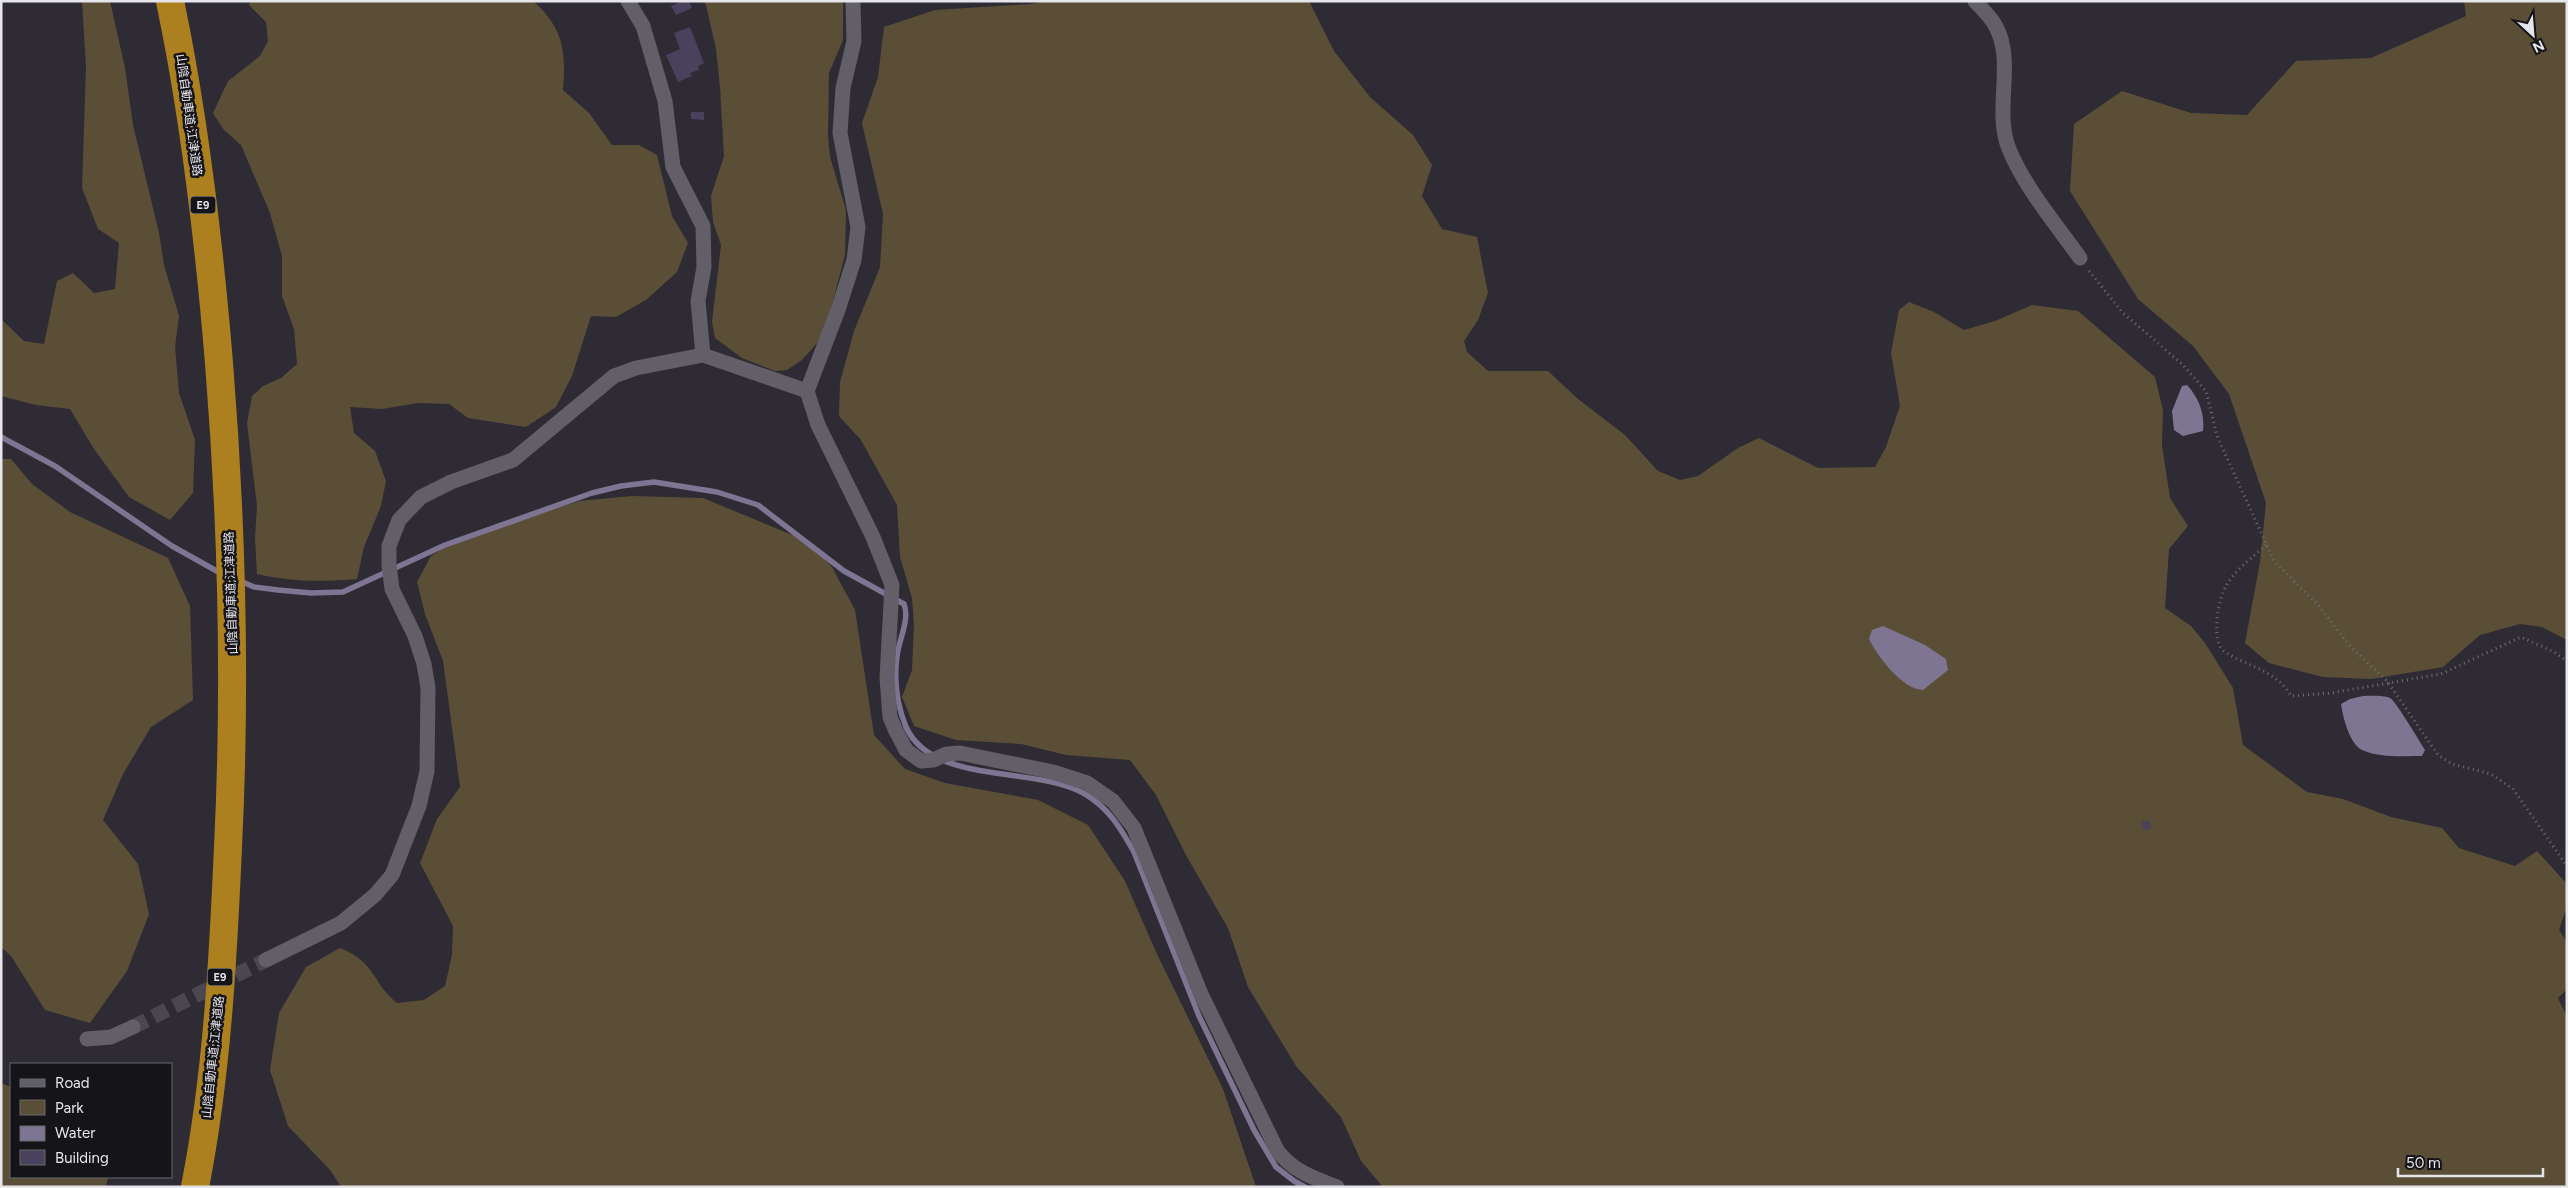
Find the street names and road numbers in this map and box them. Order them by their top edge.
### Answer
street label: 山陰自動車道;江津道路 [174,53,204,177]
road number: E9 [190,196,216,214]
street label: 山陰自動車道;江津道路 [222,531,240,655]
road number: E9 [208,969,232,986]
street label: 山陰自動車道;江津道路 [200,995,226,1119]

